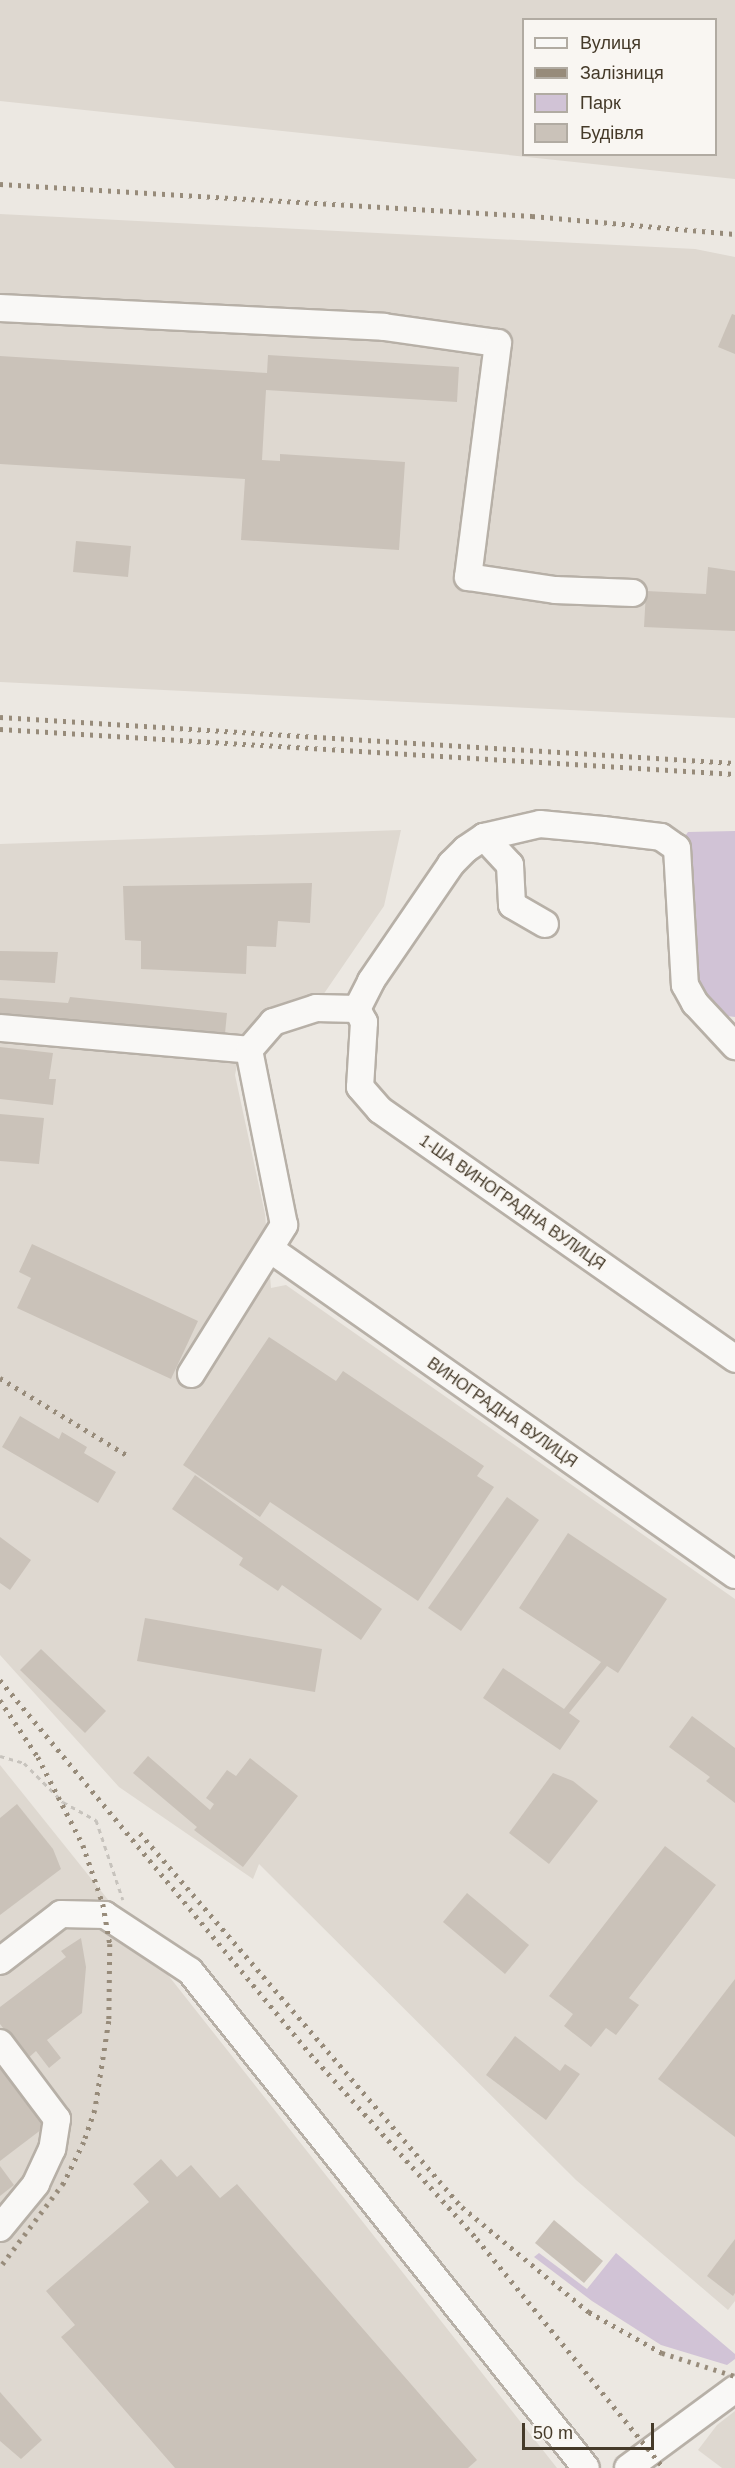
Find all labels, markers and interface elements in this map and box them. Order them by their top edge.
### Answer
legend [522,18,717,156]
text: Вулиця [580,33,641,53]
text: Залізниця [580,63,664,83]
text: Парк [580,93,621,113]
text: Будівля [580,123,644,143]
street label: 1-ША ВИНОГРАДНА ВУЛИЦЯ [415,1131,609,1275]
street label: ВИНОГРАДНА ВУЛИЦЯ [423,1354,581,1472]
scale bar [525,2411,657,2449]
text: 50 m [533,2423,573,2443]

